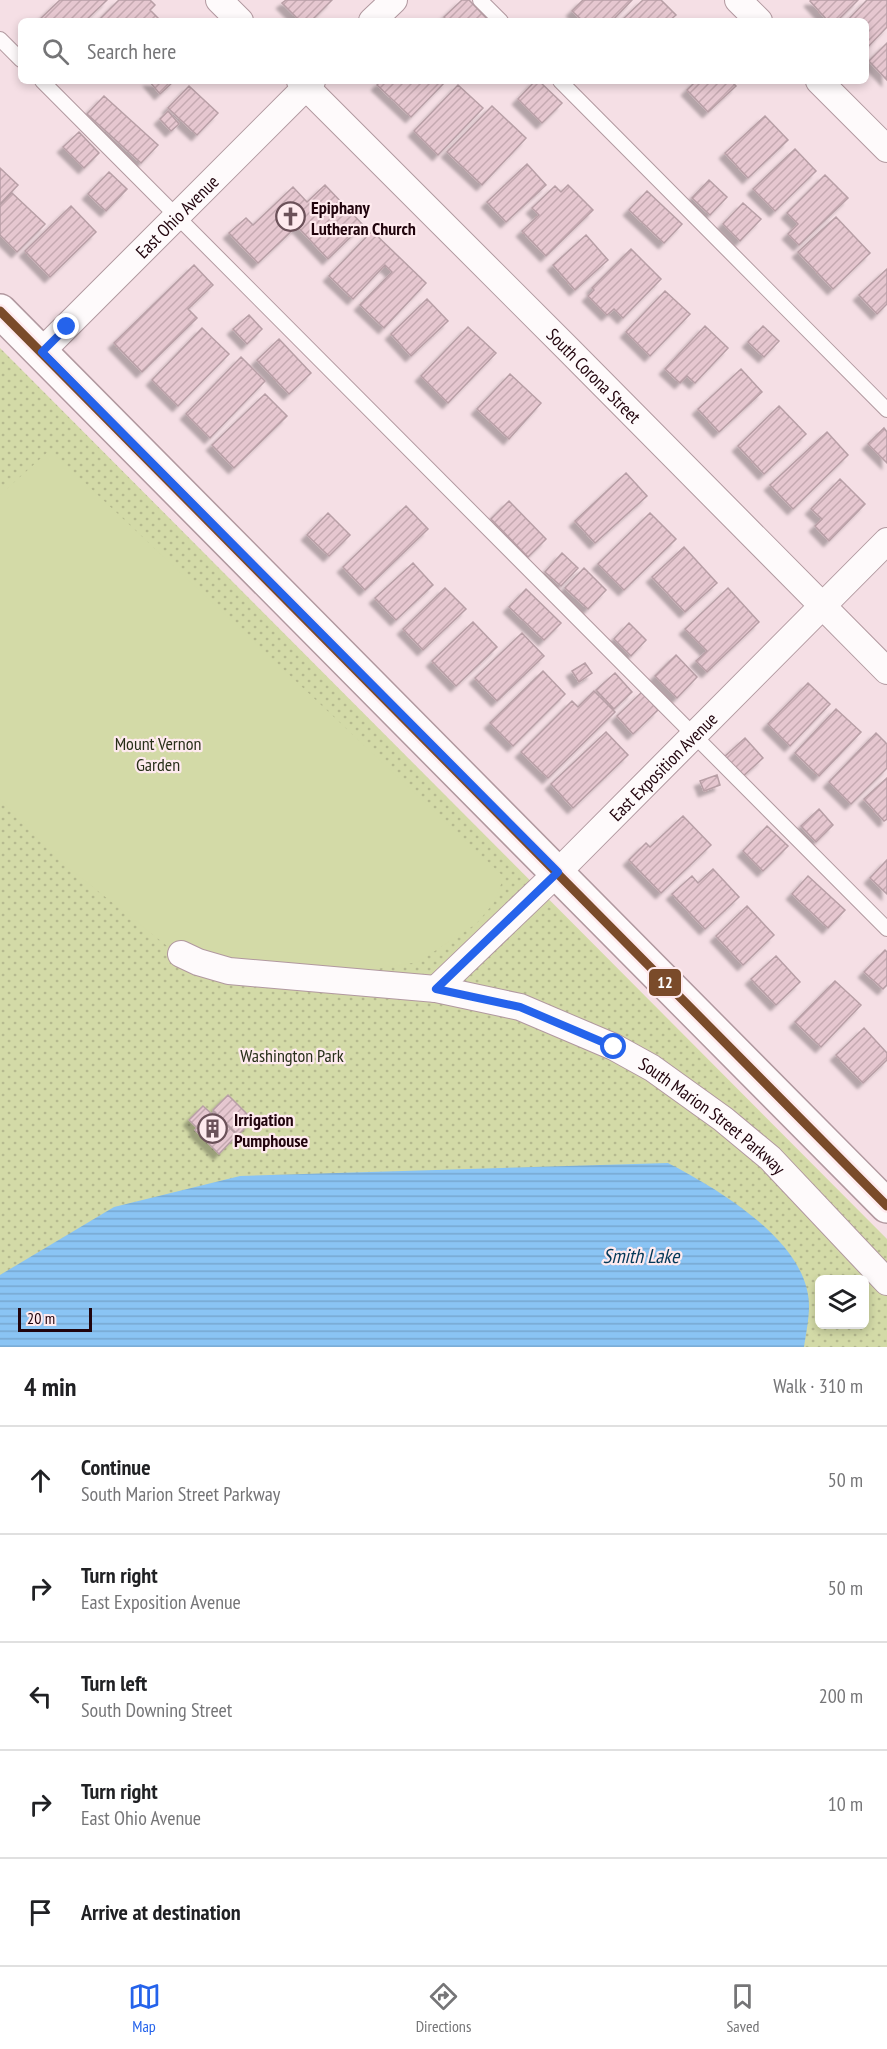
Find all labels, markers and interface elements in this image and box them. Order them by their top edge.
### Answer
search box [18,18,869,84]
icon: search [39,35,72,68]
text: Search here [87,37,176,65]
street label: East Ohio Avenue [130,170,223,263]
place label: Epiphany Lutheran Church [311,196,416,240]
church icon: Epiphany Lutheran Church [274,201,306,233]
route end [53,313,79,339]
street label: South Corona Street [542,323,646,428]
street label: East Exposition Avenue [604,707,722,826]
park label: Mount Vernon Garden [115,732,201,776]
line badge: 12 [648,968,682,997]
text: 12 [657,972,673,992]
route start [600,1033,626,1059]
park label: Washington Park [240,1044,344,1067]
street label: South Marion Street Parkway [635,1052,791,1179]
place label: Irrigation Pumphouse [234,1108,309,1152]
building icon: Irrigation Pumphouse [197,1113,229,1145]
water label: Smith Lake [603,1243,681,1269]
map controls [815,1275,869,1329]
button: layers [815,1275,869,1329]
scale bar [18,1305,92,1332]
text: 20 m [27,1308,55,1328]
text: 4 min [24,1370,77,1403]
text: Walk · 310 m [773,1373,863,1399]
text: Continue [81,1453,151,1481]
icon: ahead [24,1464,57,1497]
text: 50 m [828,1467,863,1493]
text: South Marion Street Parkway [81,1481,280,1507]
text: Turn right [81,1561,158,1589]
icon: right [24,1572,57,1605]
text: 50 m [828,1575,863,1601]
text: East Exposition Avenue [81,1589,241,1615]
text: Turn left [81,1669,147,1697]
icon: left [24,1680,57,1713]
text: 200 m [819,1683,863,1709]
text: South Downing Street [81,1697,232,1723]
text: Turn right [81,1777,158,1805]
icon: right [24,1788,57,1821]
text: 10 m [828,1791,863,1817]
text: East Ohio Avenue [81,1805,201,1831]
icon: arrive [24,1896,57,1929]
text: Arrive at destination [81,1898,241,1926]
tab: Map [128,1980,161,2036]
tab: Directions [416,1980,471,2036]
tab: Saved [726,1980,759,2036]

